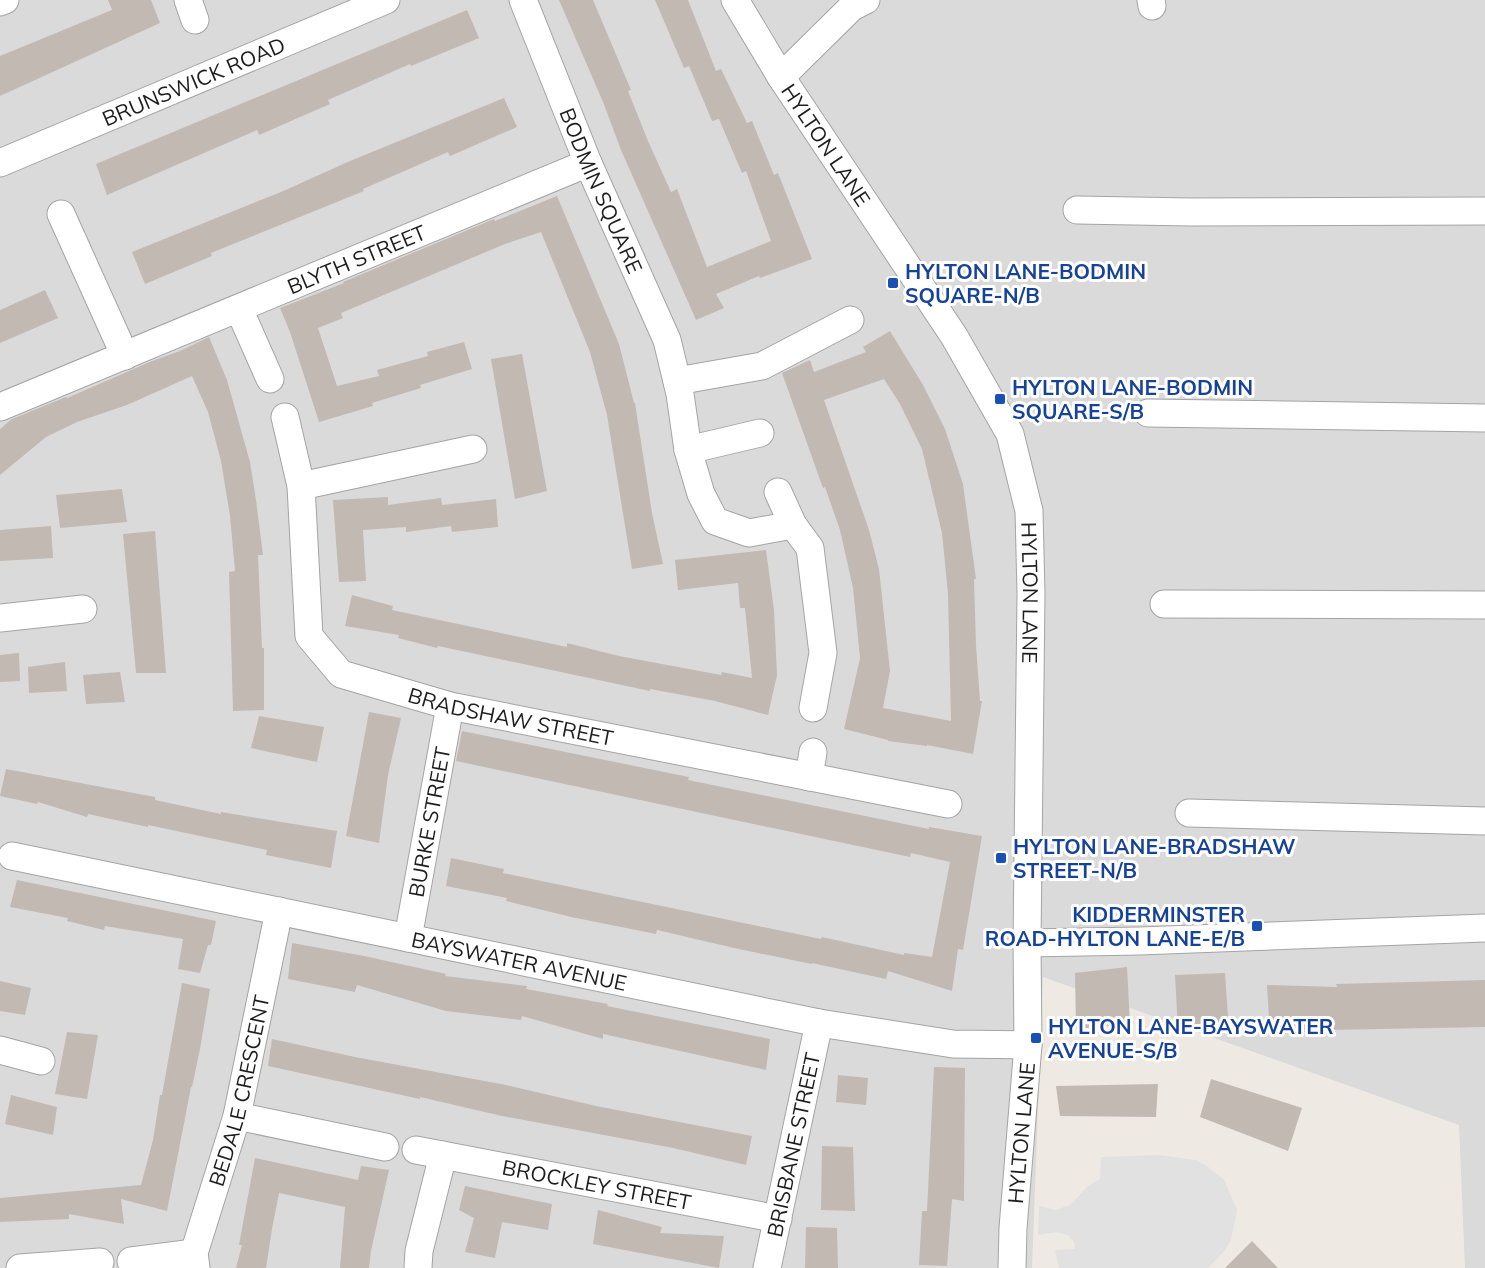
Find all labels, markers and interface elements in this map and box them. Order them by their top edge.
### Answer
street label: BRUNSWICK ROAD [98,31,289,131]
street label: HYLTON LANE [776,79,876,211]
street label: BODMIN SQUARE [554,104,649,277]
street label: BLYTH STREET [283,219,430,299]
place label: HYLTON LANE-BODMIN SQUARE-N/B [905,258,1146,308]
marker: HYLTON LANE-BODMIN SQUARE-N/B [886,276,900,290]
place label: HYLTON LANE-BODMIN SQUARE-S/B [1012,374,1253,424]
marker: HYLTON LANE-BODMIN SQUARE-S/B [993,392,1007,406]
street label: HYLTON LANE [1016,522,1044,664]
street label: BRADSHAW STREET [405,681,616,751]
street label: BURKE STREET [403,744,455,899]
place label: HYLTON LANE-BRADSHAW STREET-N/B [1013,833,1296,883]
marker: HYLTON LANE-BRADSHAW STREET-N/B [994,851,1008,865]
place label: KIDDERMINSTER ROAD-HYLTON LANE-E/B [985,901,1245,951]
marker: KIDDERMINSTER ROAD-HYLTON LANE-E/B [1250,919,1264,933]
street label: BAYSWATER AVENUE [409,926,629,996]
street label: BEDALE CRESCENT [203,992,275,1189]
place label: HYLTON LANE-BAYSWATER AVENUE-S/B [1048,1013,1334,1063]
marker: HYLTON LANE-BAYSWATER AVENUE-S/B [1029,1031,1043,1045]
street label: BRISBANE STREET [761,1050,825,1239]
street label: HYLTON LANE [1002,1061,1040,1205]
street label: BROCKLEY STREET [500,1154,694,1215]

